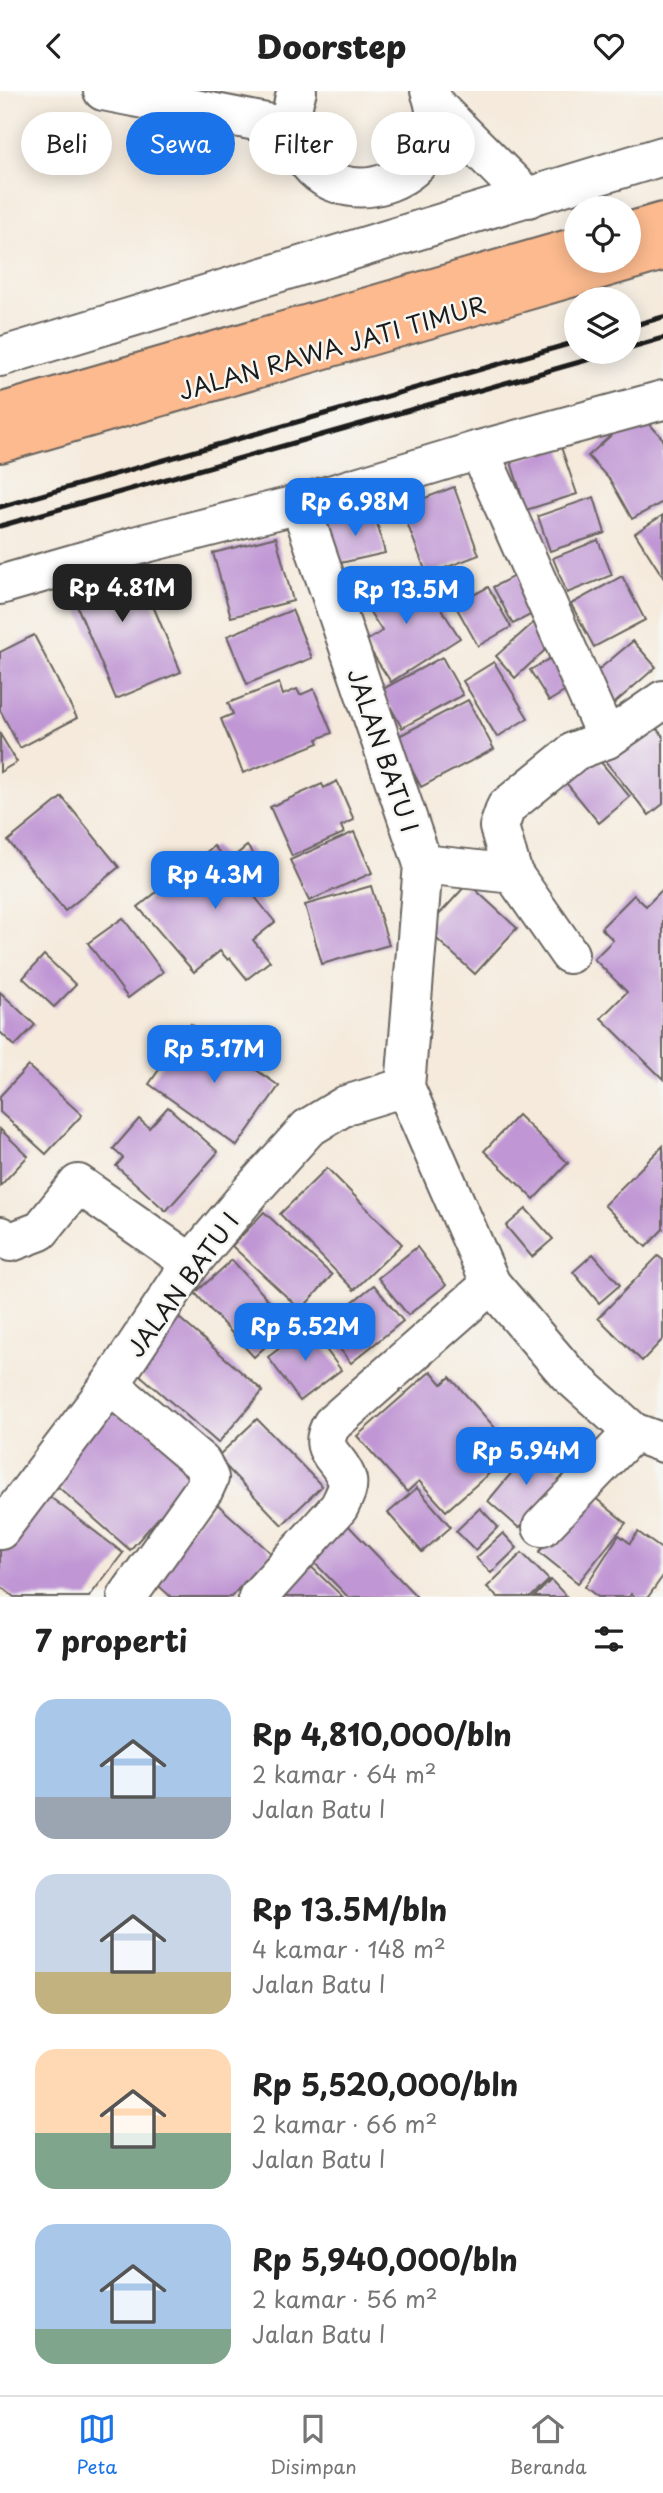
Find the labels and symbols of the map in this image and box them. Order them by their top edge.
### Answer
street label: JALAN RAWA JATI TIMUR [174,286,490,408]
pin: Rp 6.98M [283,479,427,538]
pin: Rp 4.81M [50,565,194,624]
pin: Rp 13.5M [334,567,478,626]
street label: JALAN BATU I [339,663,429,837]
pin: Rp 4.3M [150,851,280,911]
pin: Rp 5.17M [142,1025,286,1085]
street label: JALAN BATU I [117,1204,247,1364]
pin: Rp 5.52M [233,1303,377,1363]
pin: Rp 5.94M [454,1427,598,1487]

